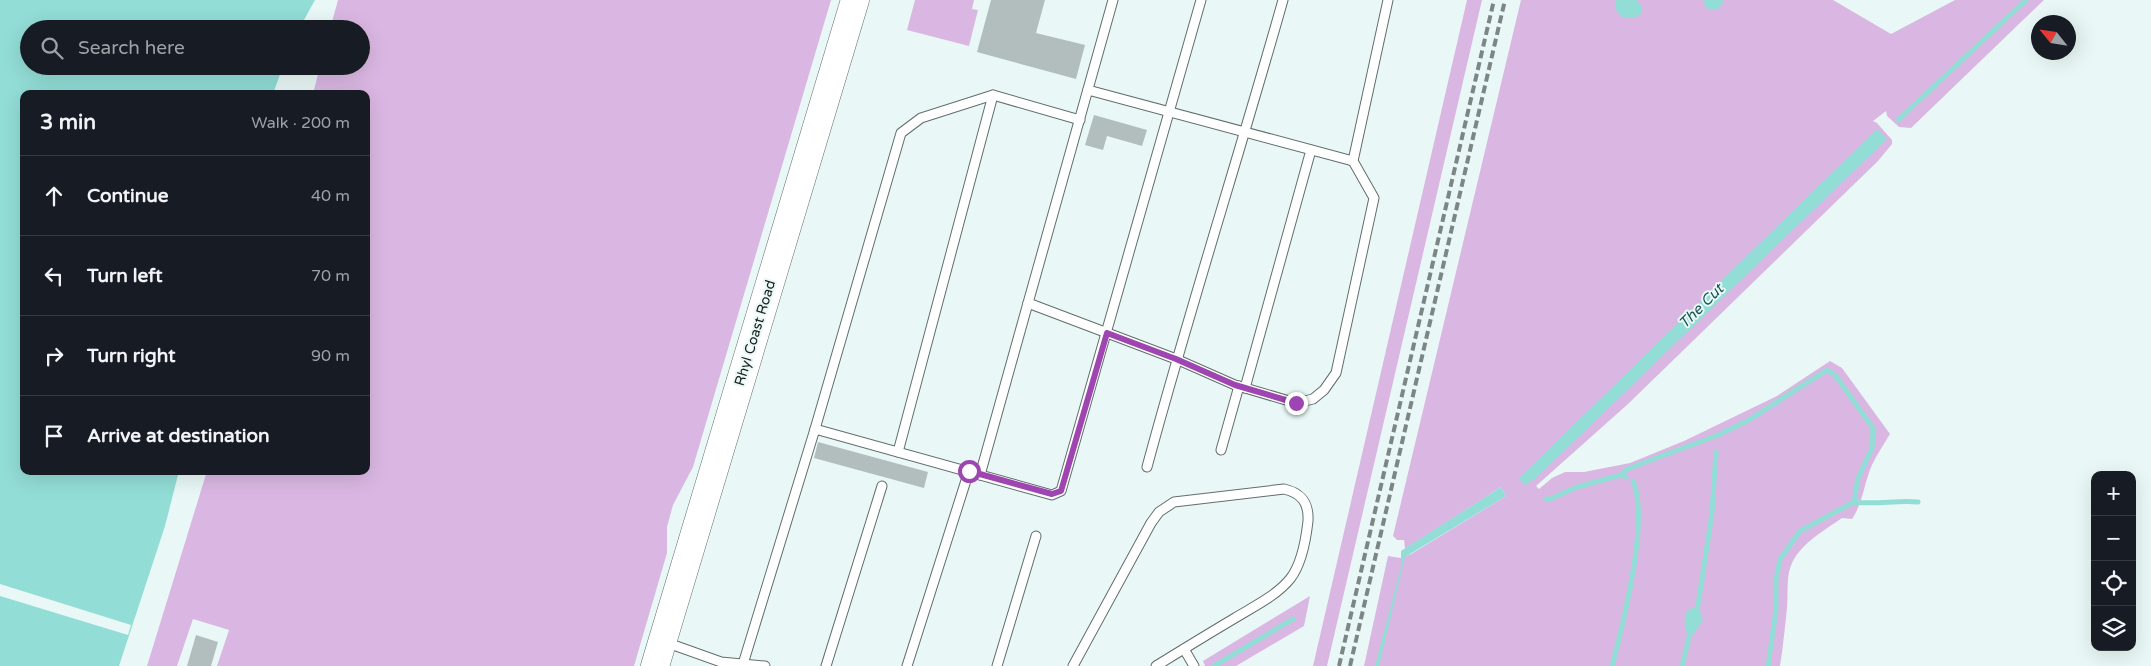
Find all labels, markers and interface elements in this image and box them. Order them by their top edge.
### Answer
north arrow [2031,15,2076,60]
search box [20,20,370,75]
icon: search [38,34,66,62]
text: Search here [78,37,185,59]
text: 3 min [40,110,96,135]
text: Walk · 200 m [251,113,350,133]
icon: ahead [40,182,68,210]
text: Continue [87,185,169,207]
text: 40 m [311,186,350,206]
icon: left [40,262,68,290]
text: Turn left [87,265,163,287]
text: 70 m [311,266,350,286]
street label: Rhyl Coast Road [731,278,779,388]
water label: The Cut [1675,278,1729,332]
icon: right [40,342,68,370]
text: Turn right [87,345,175,367]
text: 90 m [311,346,350,366]
route end [1285,392,1308,415]
icon: arrive [40,422,68,450]
text: Arrive at destination [87,425,270,447]
route start [958,460,981,483]
map controls [2091,471,2136,651]
button: + [2091,471,2136,516]
button: − [2091,516,2136,561]
button: locate [2091,561,2136,606]
button: layers [2091,606,2136,651]

